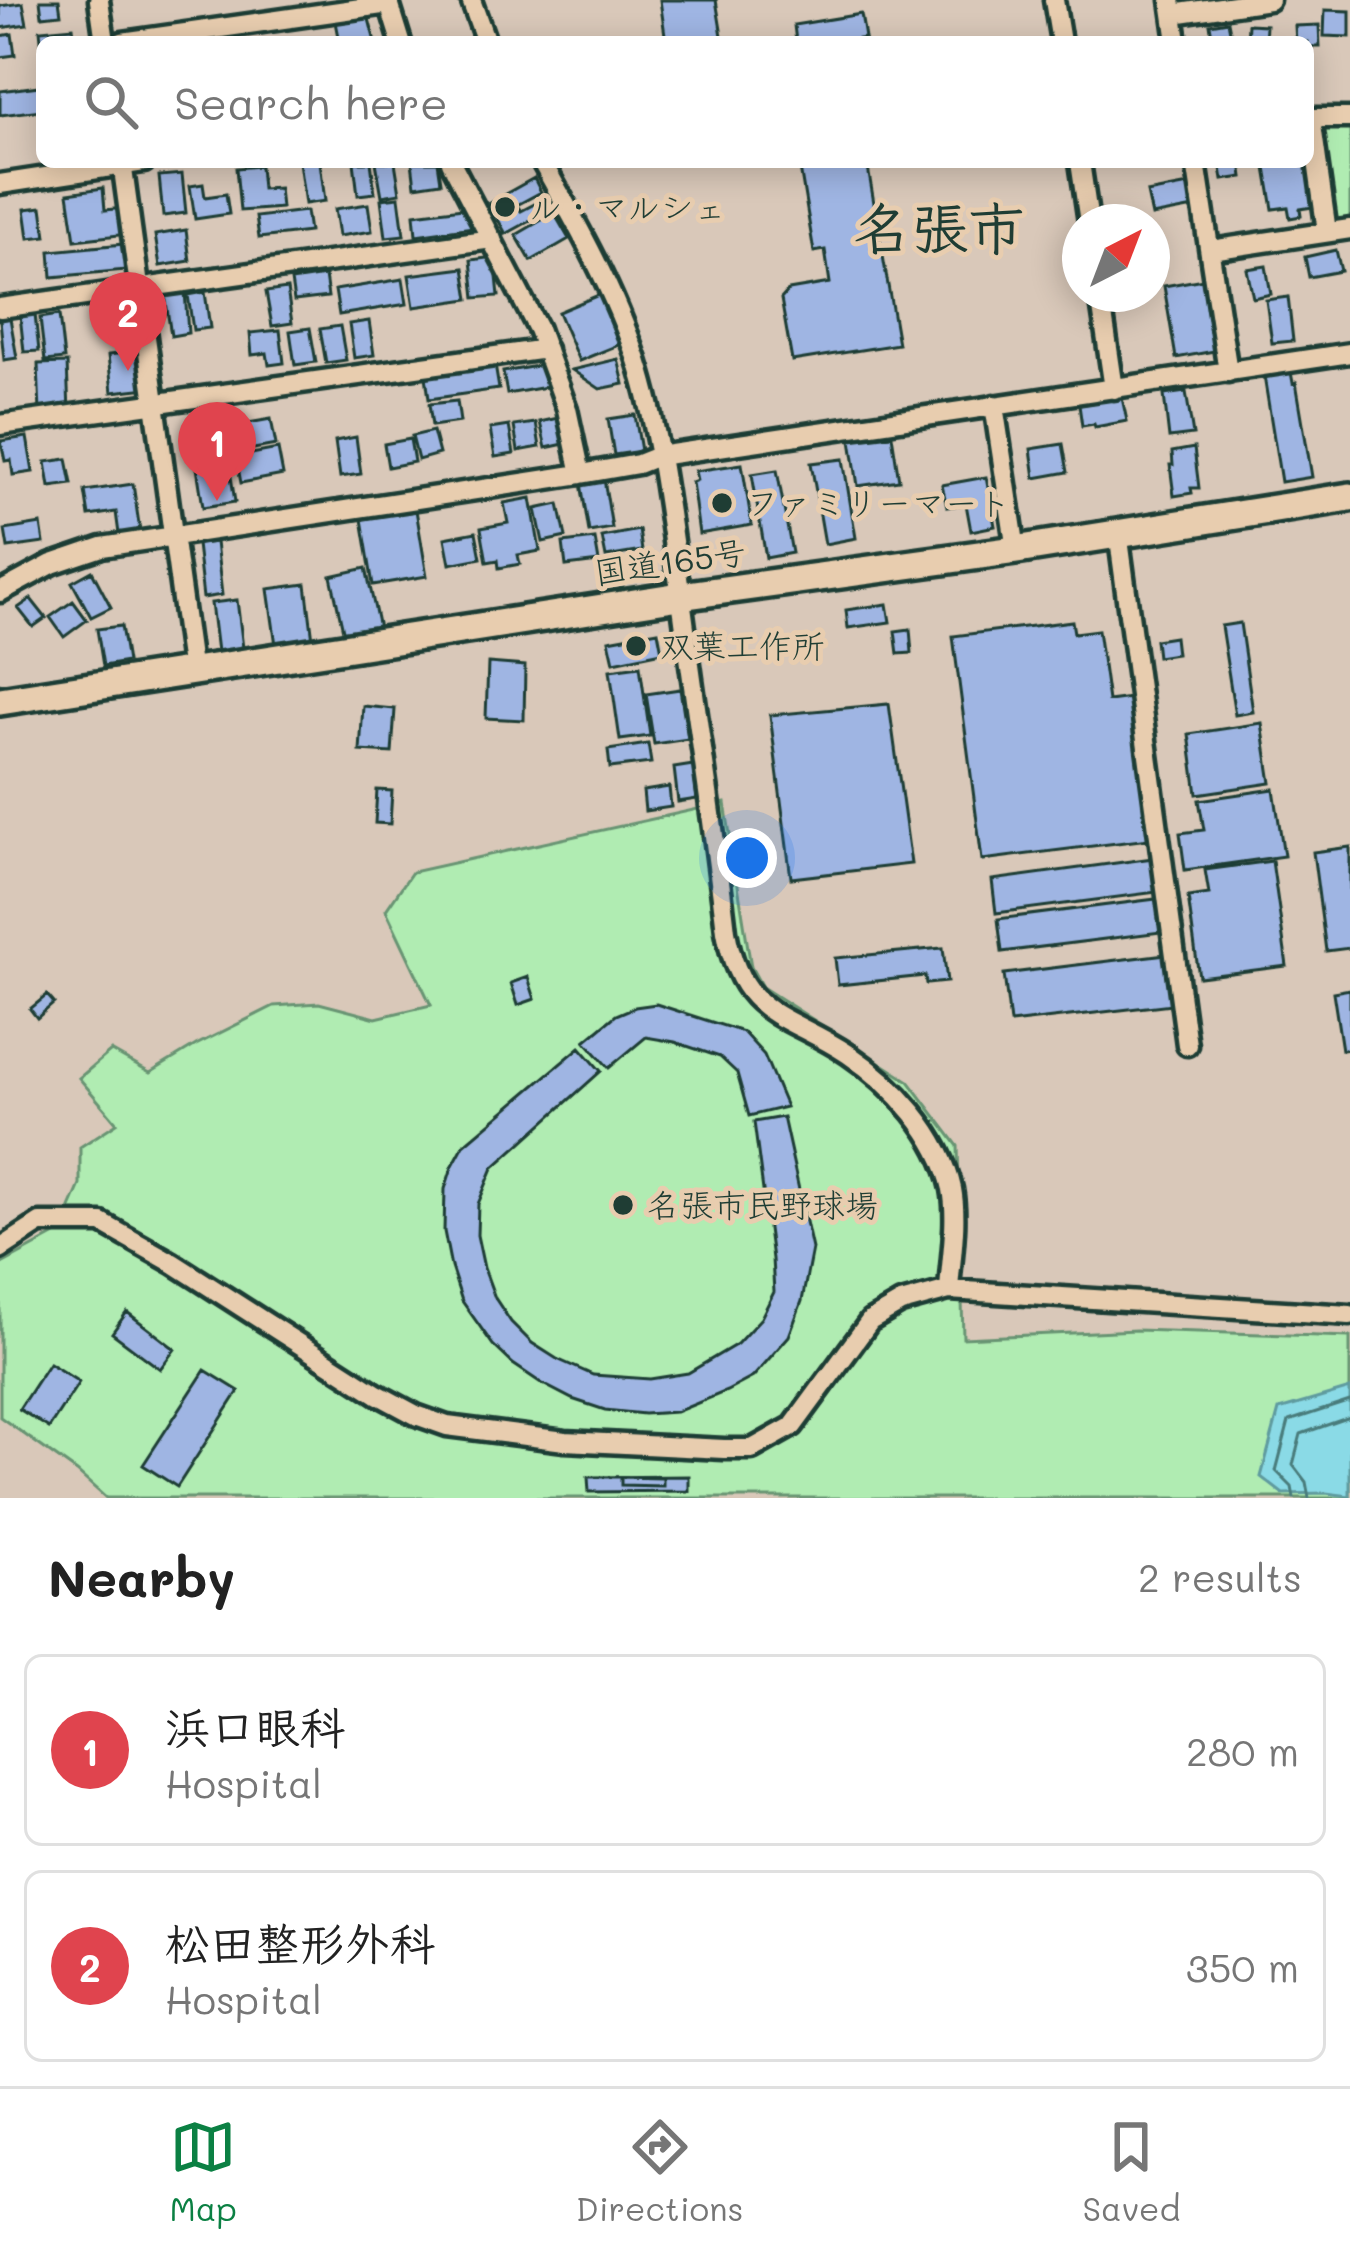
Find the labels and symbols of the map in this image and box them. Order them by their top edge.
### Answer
place label: ル・マルシェ [529,184,726,227]
district label: 名張市 [854,189,1025,263]
marker: ル・マルシェ [492,194,518,220]
north arrow [1062,204,1170,312]
pin: 2 [89,272,167,371]
pin: 1 [178,402,256,501]
place label: ファミリーマート [746,480,1011,523]
marker: ファミリーマート [709,490,735,516]
street label: 国道165号 [591,529,749,592]
place label: 双葉工作所 [660,623,825,666]
marker: 双葉工作所 [623,633,649,659]
your location [717,828,777,888]
place label: 名張市民野球場 [647,1182,878,1225]
marker: 名張市民野球場 [610,1192,636,1218]

